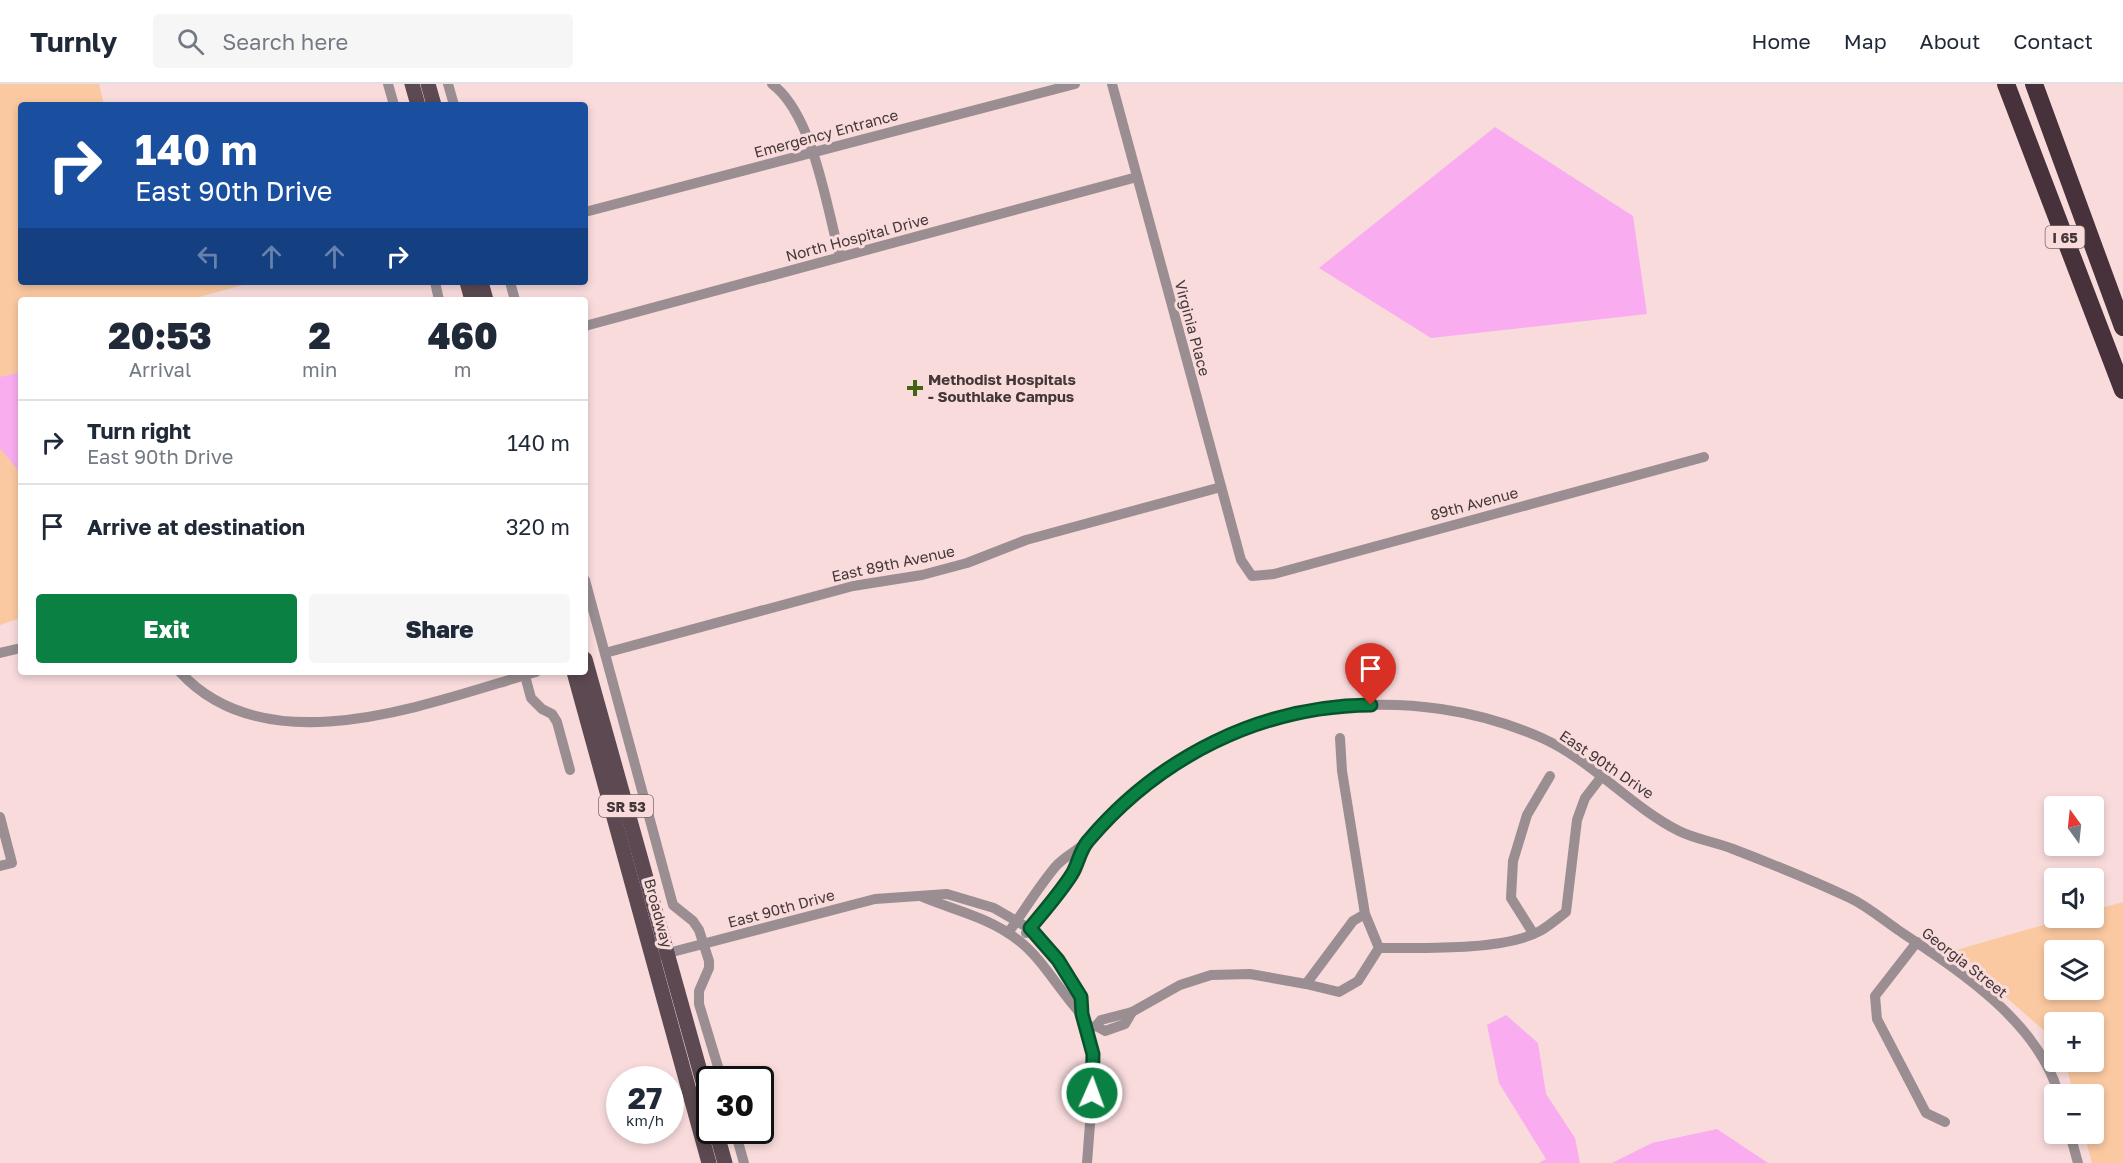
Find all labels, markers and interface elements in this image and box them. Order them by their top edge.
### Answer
search box [153,14,573,68]
text: Turnly [30,25,117,58]
icon: search [174,25,207,58]
text: Search here [222,28,348,55]
text: Home [1751,28,1811,54]
text: Map [1844,28,1887,54]
text: About [1920,28,1980,54]
text: Contact [2013,28,2093,54]
street label: Emergency Entrance [752,105,900,161]
text: 140 m [135,124,257,174]
icon: right [36,126,114,204]
text: East 90th Drive [135,175,332,207]
street label: North Hospital Drive [784,209,931,265]
road number: I 65 [2046,226,2084,248]
icon: left [192,240,225,273]
icon: ahead [255,240,288,273]
icon: ahead [318,240,351,273]
icon: right [381,240,414,273]
street label: Virginia Place [1172,278,1215,378]
text: 20:53 [108,314,212,357]
text: 2 [308,314,331,357]
text: 460 [428,314,498,357]
text: Arrival [129,357,191,381]
text: min [302,357,337,381]
text: m [454,357,472,381]
place label: Methodist Hospitals - Southlake Campus [928,370,1076,405]
marker: Methodist Hospitals - Southlake Campus [906,379,924,397]
text: Turn right [87,417,191,444]
icon: right [36,426,69,459]
text: 140 m [507,429,570,456]
text: East 90th Drive [87,444,233,468]
street label: 89th Avenue [1428,483,1520,523]
icon: arrive [36,510,69,543]
text: Arrive at destination [87,513,305,540]
text: 320 m [506,513,570,540]
street label: East 89th Avenue [830,541,956,585]
button: Exit [36,594,297,663]
button: Share [309,594,570,663]
pin [1345,643,1396,705]
icon: arrive [1354,652,1387,685]
street label: East 90th Drive [1556,726,1658,802]
road number: SR 53 [599,795,653,817]
north arrow [2044,796,2104,856]
map controls [2044,796,2104,1144]
button: sound [2044,868,2104,928]
street label: Broadway [641,876,677,950]
street label: East 90th Drive [726,885,837,931]
street label: Georgia Street [1919,923,2011,1001]
button: layers [2044,940,2104,1000]
button: + [2044,1012,2104,1072]
position arrow [1060,1061,1124,1125]
speed limit sign: 30 [696,1066,774,1144]
text: 27 [628,1080,662,1116]
button: − [2044,1084,2104,1144]
text: km/h [626,1111,664,1129]

